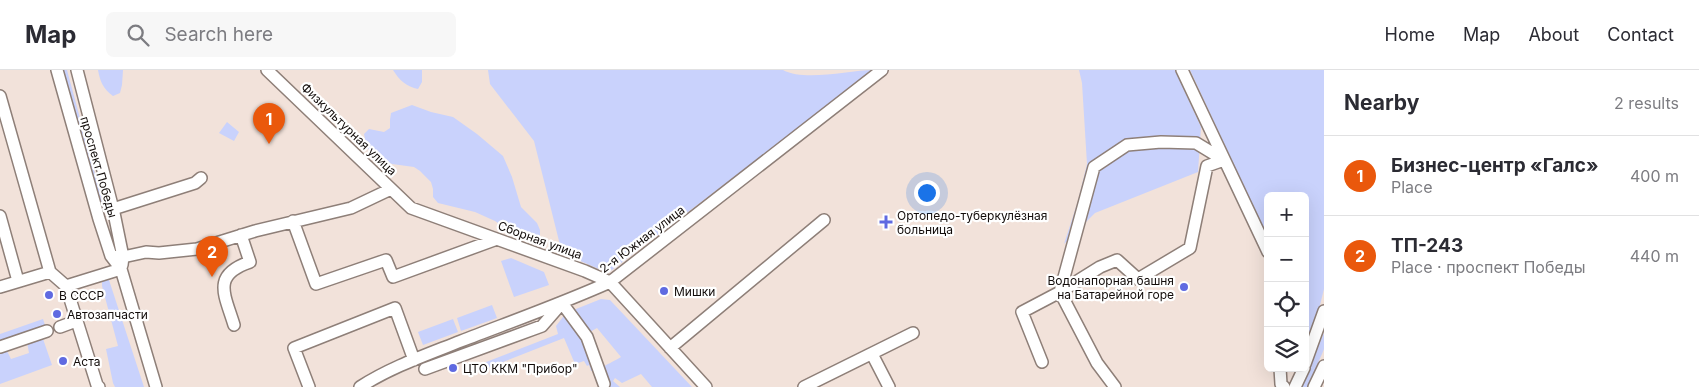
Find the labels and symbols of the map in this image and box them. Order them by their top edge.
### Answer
street label: Физкультурная улица [298,80,400,178]
pin: 1 [253,103,285,144]
street label: проспект Победы [77,115,121,219]
your location [914,180,940,206]
street label: 2-я Южная улица [596,202,688,276]
place label: Ортопедо-туберкулёзная больница [897,208,1047,237]
marker: Ортопедо-туберкулёзная больница [879,215,893,229]
street label: Сборная улица [496,218,584,262]
pin: 2 [196,236,228,277]
place label: Водонапорная башня на Батарейной горе [1047,273,1174,302]
marker: Водонапорная башня на Батарейной горе [1178,281,1190,293]
place label: Мишки [674,284,715,299]
marker: Мишки [658,285,670,297]
place label: В СССР [59,288,105,303]
marker: В СССР [43,289,55,301]
place label: Автозапчасти [67,307,148,322]
marker: Автозапчасти [51,308,63,320]
place label: Аста [73,354,100,369]
marker: Аста [57,355,69,367]
place label: ЦТО ККМ "Прибор" [463,361,578,376]
marker: ЦТО ККМ "Прибор" [447,362,459,374]

